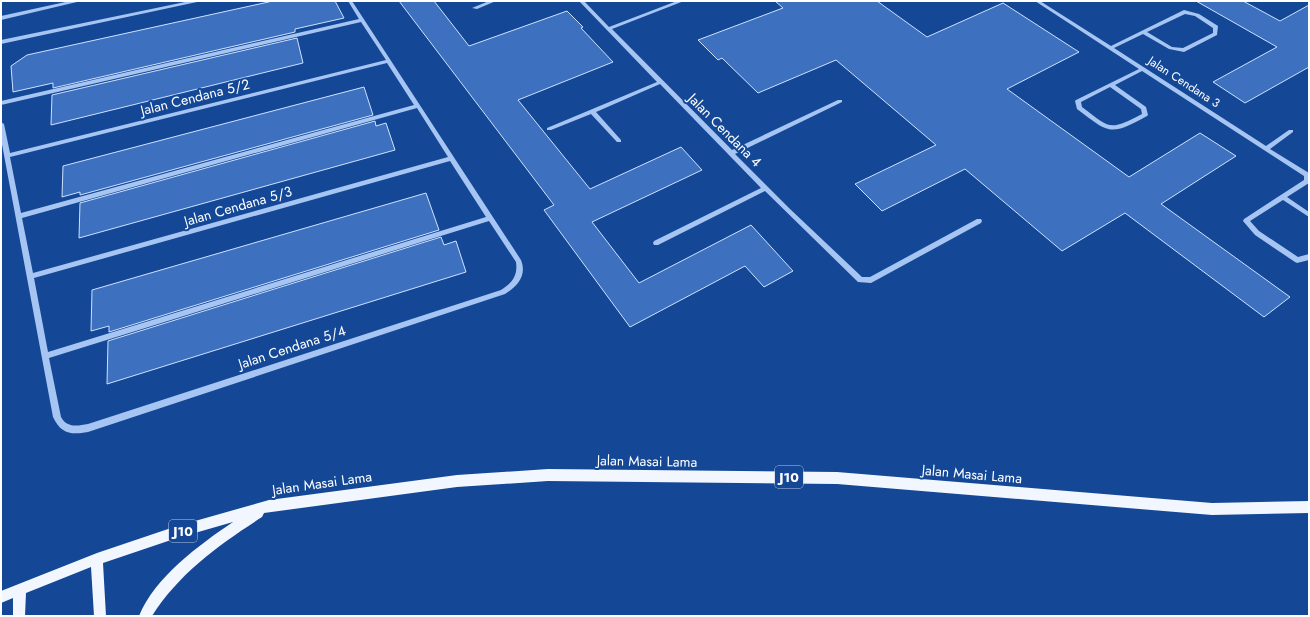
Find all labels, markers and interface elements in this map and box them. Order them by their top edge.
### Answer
street label: Jalan Cendana 3 [1143,51,1224,112]
street label: Jalan Cendana 5/2 [136,74,252,121]
street label: Jalan Cendana 4 [682,87,766,171]
street label: Jalan Cendana 5/3 [180,181,295,232]
street label: Jalan Cendana 5/4 [234,320,348,374]
street label: Jalan Masai Lama [595,450,697,472]
street label: Jalan Masai Lama [919,459,1023,488]
street label: Jalan Masai Lama [269,466,373,500]
road number: J10 [775,466,803,488]
road number: J10 [169,520,197,542]

